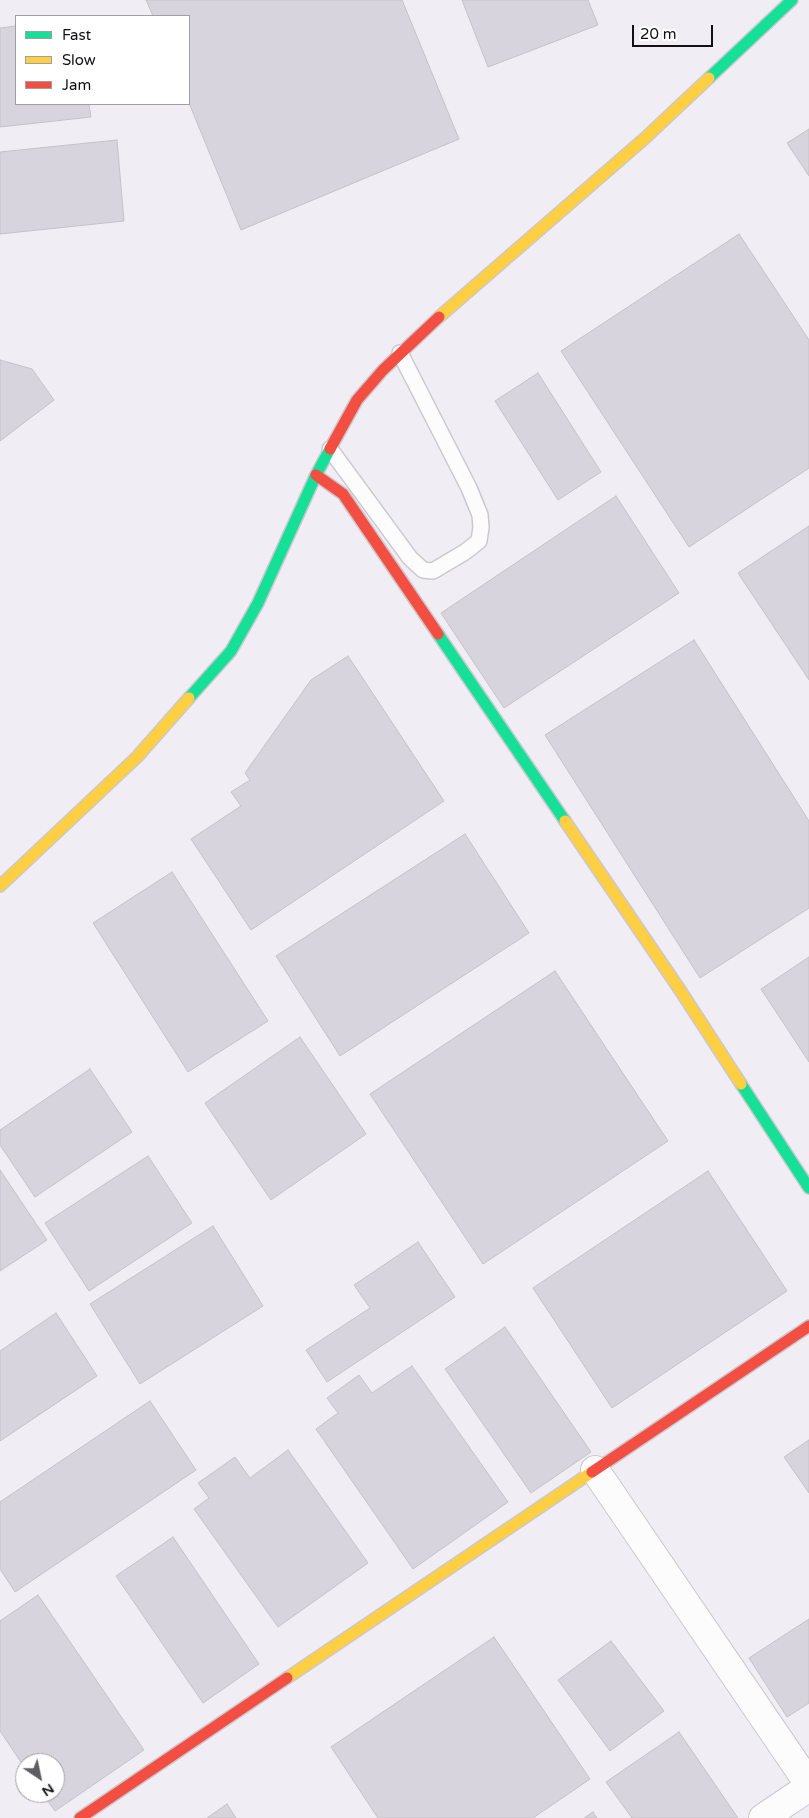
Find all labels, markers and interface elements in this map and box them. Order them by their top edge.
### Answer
legend [15,15,190,105]
scale bar [634,15,715,47]
text: 20 m [640,25,677,43]
text: Fast [62,26,91,44]
text: Slow [62,51,96,69]
text: Jam [62,76,91,94]
north arrow [15,1753,65,1803]
text: N [39,1780,58,1800]

